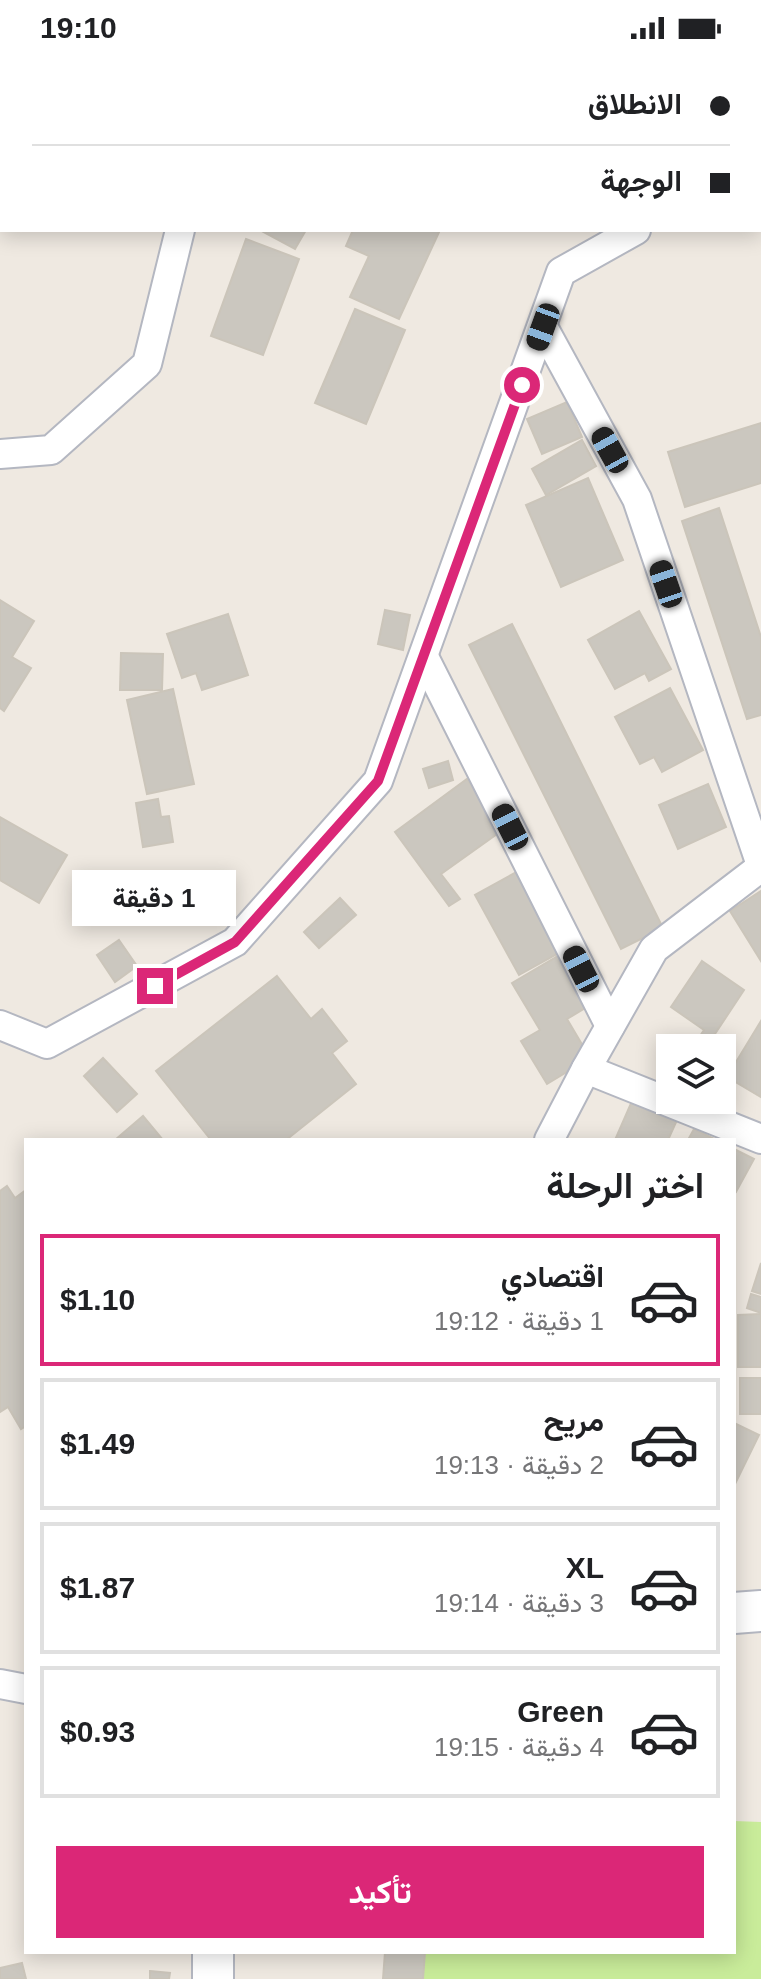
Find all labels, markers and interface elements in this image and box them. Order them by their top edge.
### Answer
text: 19:10 [40,11,117,44]
text: الانطلاق [588,87,682,120]
text: الوجهة [600,164,682,197]
car [524,300,562,354]
route start [504,367,540,403]
car [588,423,632,477]
car [647,557,685,611]
car [488,800,532,854]
callout: 1 دقيقة [73,870,237,926]
text: 1 دقيقة [113,883,196,913]
car [559,942,603,996]
route end [137,968,173,1004]
map controls [656,1034,736,1114]
button: layers [656,1034,736,1114]
text: اختر الرحلة [546,1165,704,1206]
text: اقتصادي [501,1260,604,1293]
icon: car [628,1264,700,1336]
text: $1.10 [60,1283,135,1316]
text: 1 دقيقة · 19:12 [434,1306,604,1336]
text: مريح [544,1404,604,1437]
icon: car [628,1408,700,1480]
text: $1.49 [60,1427,135,1460]
text: 2 دقيقة · 19:13 [434,1450,604,1480]
text: XL [566,1551,604,1584]
icon: car [628,1552,700,1624]
text: $1.87 [60,1571,135,1604]
text: 3 دقيقة · 19:14 [434,1588,604,1618]
text: Green [517,1695,604,1728]
icon: car [628,1696,700,1768]
text: $0.93 [60,1715,135,1748]
text: 4 دقيقة · 19:15 [434,1732,604,1762]
button: تأكيد [56,1846,704,1938]

